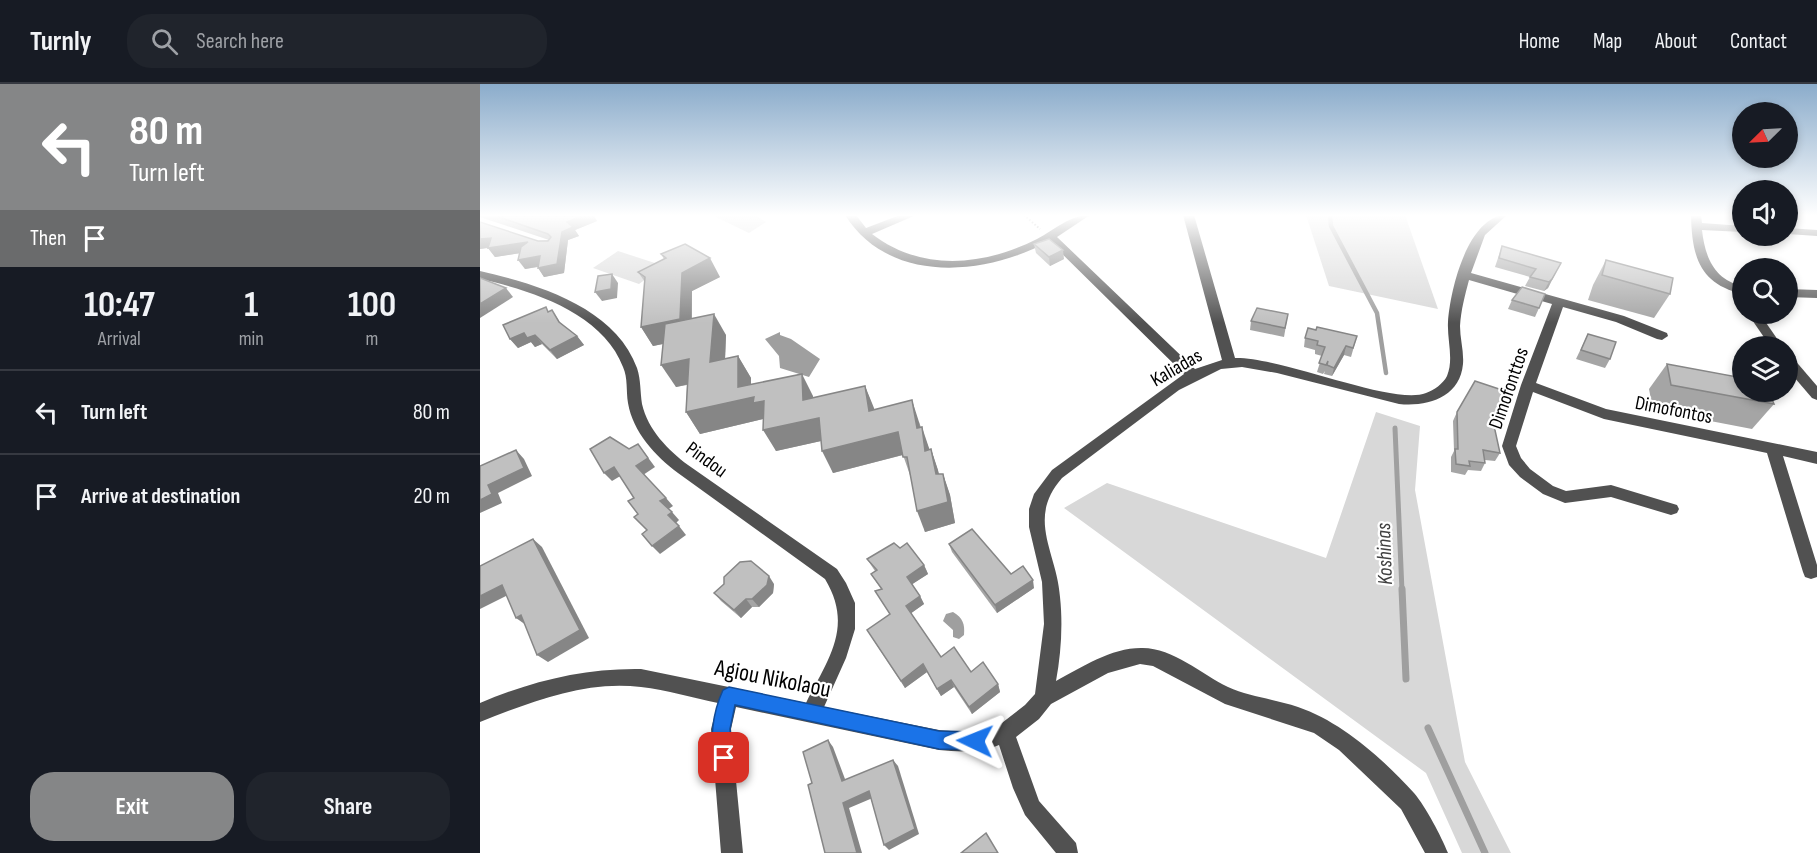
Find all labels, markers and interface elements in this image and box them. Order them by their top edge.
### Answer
search box [127,14,547,68]
text: Turnly [30,25,91,58]
icon: search [148,25,181,58]
text: Search here [196,28,284,55]
text: Home [1519,29,1560,54]
text: Map [1593,29,1622,54]
text: About [1655,29,1697,54]
text: Contact [1730,29,1787,54]
north arrow [1732,102,1798,168]
map controls [1732,102,1798,402]
text: 80 m [129,106,203,157]
icon: left [30,108,108,186]
text: Turn left [129,157,205,189]
button: sound [1732,180,1798,246]
icon: arrive [78,222,111,255]
text: Then [30,225,66,252]
button: search [1732,258,1798,324]
text: 10:47 [84,284,155,327]
text: 1 [244,284,258,327]
text: 100 [348,284,396,327]
text: Arrival [98,327,141,351]
text: min [239,327,264,351]
text: m [365,327,378,351]
button: layers [1732,336,1798,402]
street label: Kaliadas [1147,344,1206,392]
street label: Dimofonttos [1484,344,1534,432]
street label: Dimofontos [1633,391,1715,429]
icon: left [30,396,63,429]
text: Turn left [81,399,147,426]
text: 80 m [413,399,450,426]
street label: Pindou [681,437,732,483]
icon: arrive [30,480,63,513]
text: Arrive at destination [81,483,240,510]
text: 20 m [414,483,450,510]
water label: Koshinas [1371,522,1398,585]
street label: Agiou Nikolaou [711,653,833,704]
position arrow [943,709,1007,773]
pin [698,732,749,783]
icon: arrive [707,741,740,774]
button: Exit [30,772,234,841]
button: Share [246,772,450,841]

